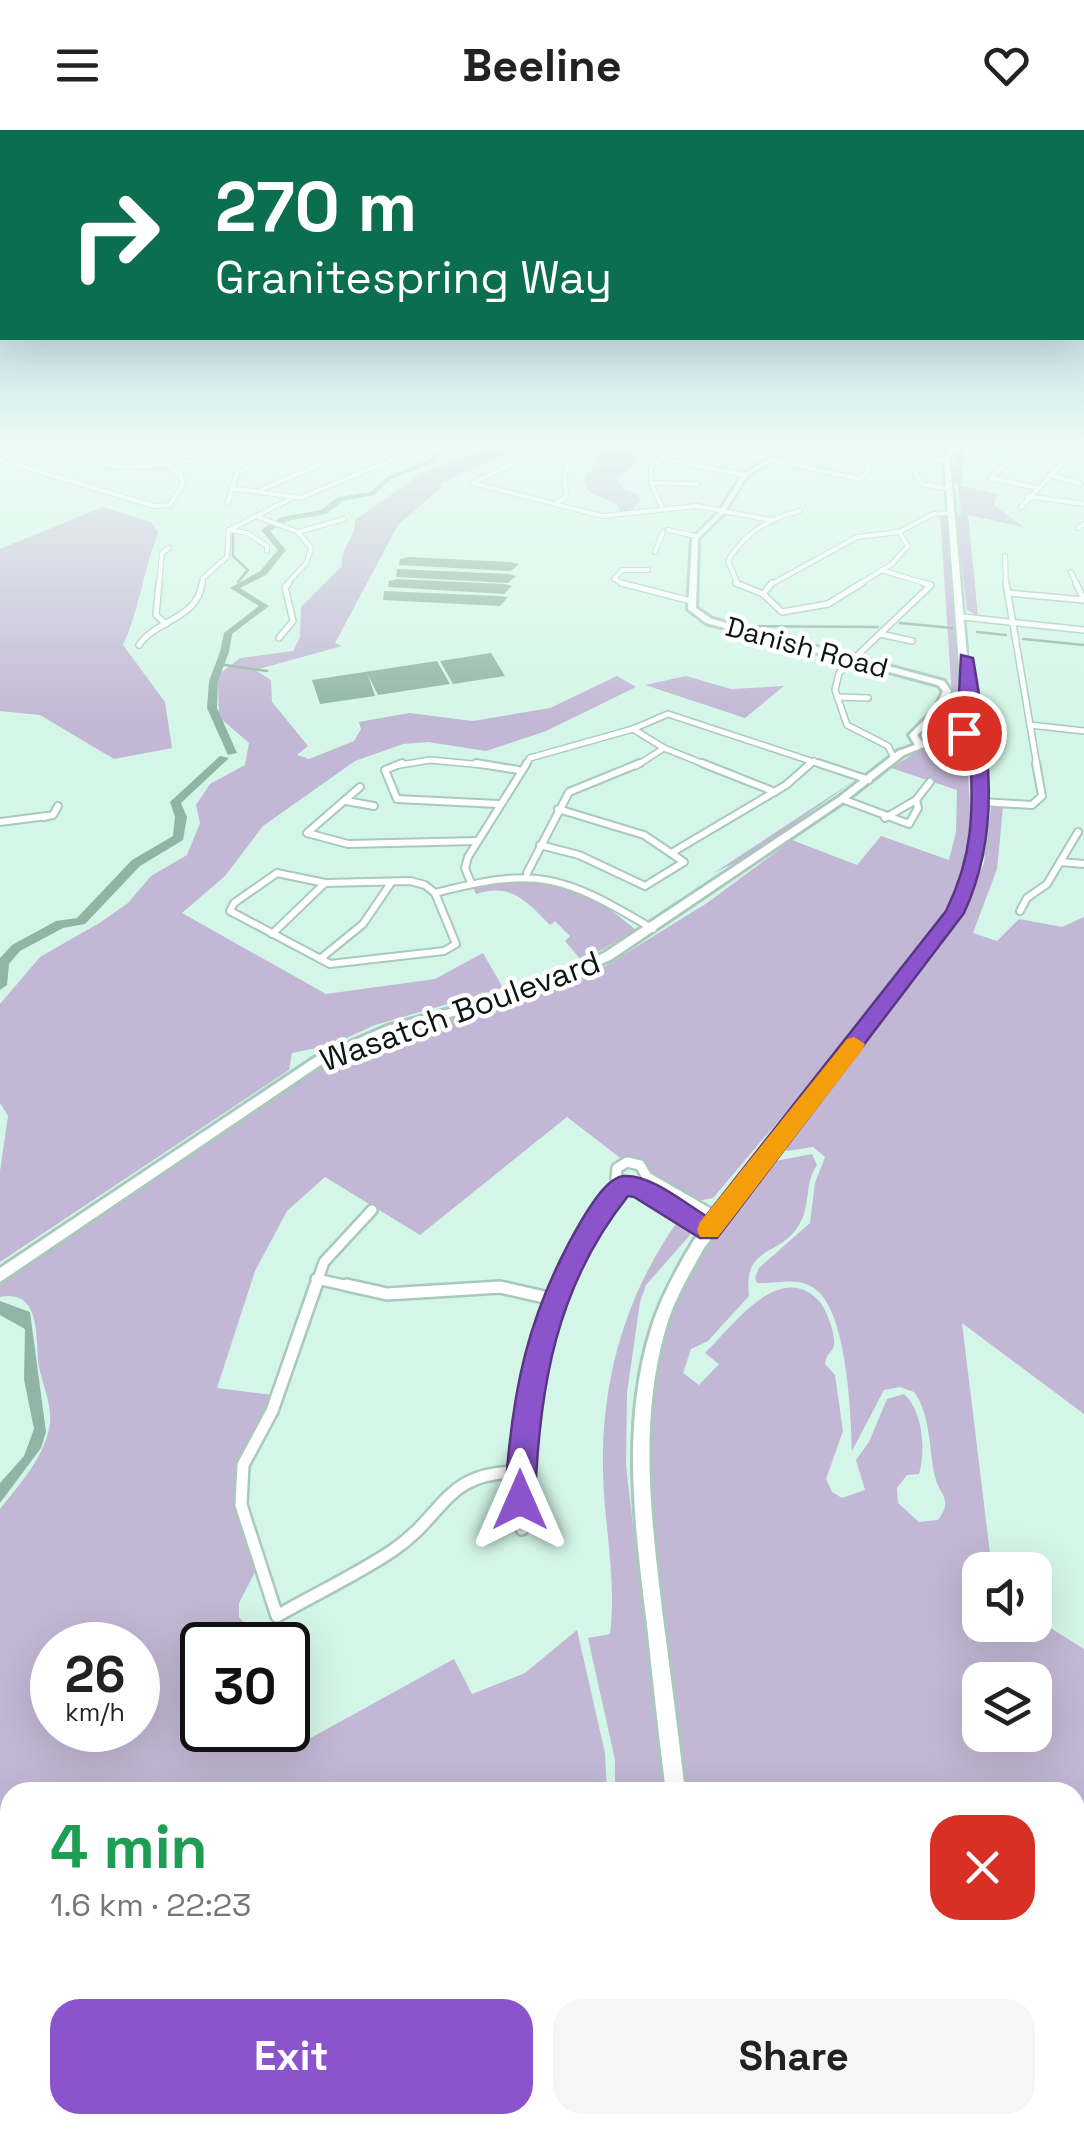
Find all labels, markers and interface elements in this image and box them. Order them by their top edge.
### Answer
text: Beeline [462,37,622,94]
icon: menu [50,38,105,93]
icon: heart [979,38,1034,93]
text: 270 m [215,162,417,251]
icon: right [50,170,180,300]
text: Granitespring Way [215,249,612,306]
street label: Danish Road [722,608,892,686]
pin [922,691,1007,776]
icon: arrive [937,706,992,761]
street label: Wasatch Boulevard [315,942,605,1080]
position arrow [468,1448,572,1552]
map controls [962,1552,1052,1752]
button: sound [962,1552,1052,1642]
speed limit sign: 30 [180,1622,310,1752]
text: 26 [65,1643,125,1707]
button: layers [962,1662,1052,1752]
text: km/h [65,1696,125,1728]
text: 4 min [50,1809,208,1886]
button: close [930,1815,1035,1920]
text: 1.6 km · 22:23 [50,1885,251,1925]
button: Exit [50,1999,533,2114]
button: Share [553,1999,1035,2114]

